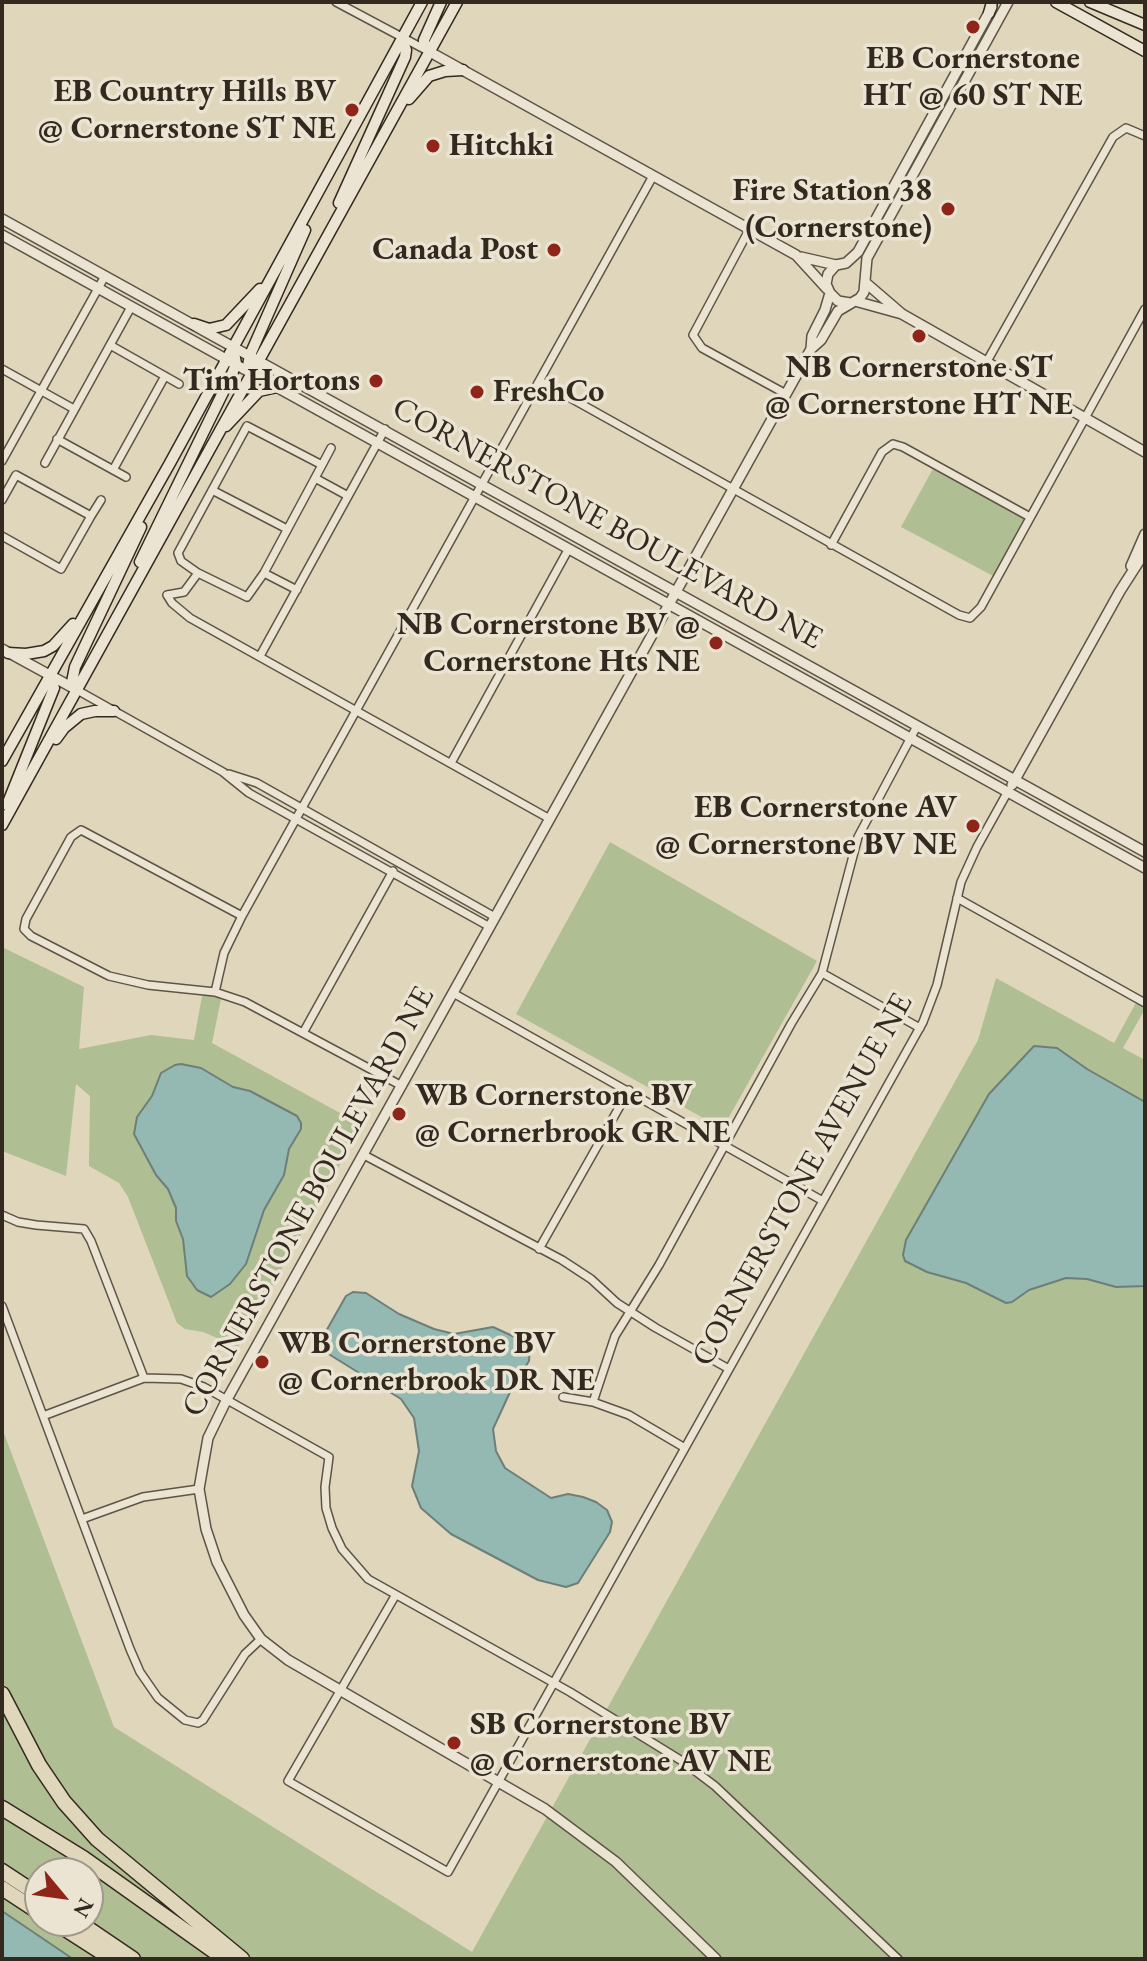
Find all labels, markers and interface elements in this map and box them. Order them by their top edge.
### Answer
marker: EB Cornerstone HT @ 60 ST NE [964,18,982,36]
place label: EB Cornerstone HT @ 60 ST NE [863,40,1083,115]
place label: EB Country Hills BV @ Cornerstone ST NE [38,73,336,148]
marker: EB Country Hills BV @ Cornerstone ST NE [343,101,361,119]
place label: Hitchki [449,127,554,165]
marker: Hitchki [424,137,442,155]
place label: Fire Station 38 (Cornerstone) [732,172,932,247]
marker: Fire Station 38 (Cornerstone) [939,200,957,218]
place label: Canada Post [372,231,538,269]
marker: Canada Post [545,241,563,259]
marker: NB Cornerstone ST @ Cornerstone HT NE [910,327,928,345]
place label: NB Cornerstone ST @ Cornerstone HT NE [765,349,1073,424]
place label: Tim Hortons [183,362,360,400]
marker: Tim Hortons [367,372,385,390]
place label: FreshCo [493,373,604,411]
marker: FreshCo [468,383,486,401]
street label: CORNERSTONE BOULEVARD NE [385,389,829,659]
place label: NB Cornerstone BV @ Cornerstone Hts NE [397,606,700,681]
marker: NB Cornerstone BV @ Cornerstone Hts NE [707,634,725,652]
place label: EB Cornerstone AV @ Cornerstone BV NE [655,789,957,864]
marker: EB Cornerstone AV @ Cornerstone BV NE [964,817,982,835]
street label: CORNERSTONE BOULEVARD NE [174,980,444,1424]
street label: CORNERSTONE AVENUE NE [684,987,922,1373]
place label: WB Cornerstone BV @ Cornerbrook GR NE [415,1077,730,1152]
marker: WB Cornerstone BV @ Cornerbrook GR NE [390,1105,408,1123]
place label: WB Cornerstone BV @ Cornerbrook DR NE [278,1325,595,1400]
marker: WB Cornerstone BV @ Cornerbrook DR NE [253,1353,271,1371]
place label: SB Cornerstone BV @ Cornerstone AV NE [470,1706,772,1781]
marker: SB Cornerstone BV @ Cornerstone AV NE [445,1734,463,1752]
north arrow [24,1857,104,1937]
text: N [67,1893,101,1923]

